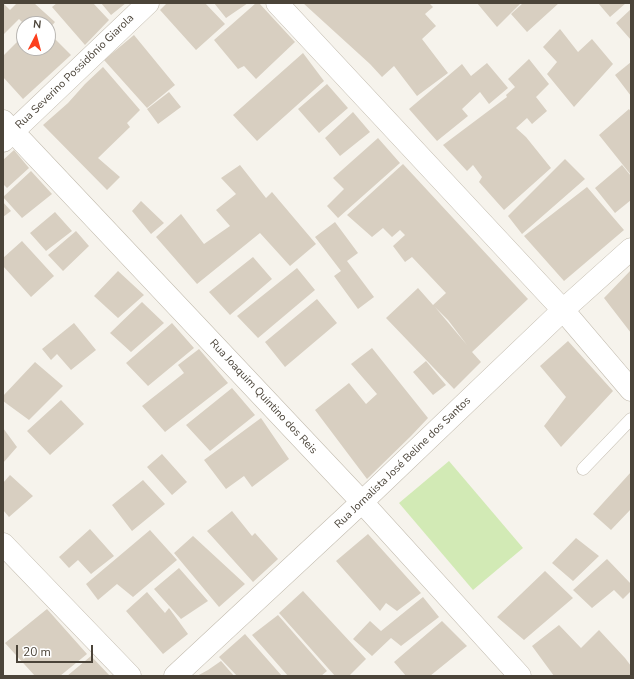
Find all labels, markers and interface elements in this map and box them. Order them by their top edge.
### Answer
street label: Rua Severino Possidônio Giarola [13,12,137,132]
north arrow [16,16,56,56]
text: N [32,17,42,32]
street label: Rua Joaquim Quintino dos Reis [206,337,320,457]
street label: Rua Jornalista José Beline dos Santos [332,394,474,532]
scale bar [18,637,95,663]
text: 20 m [23,644,51,660]

